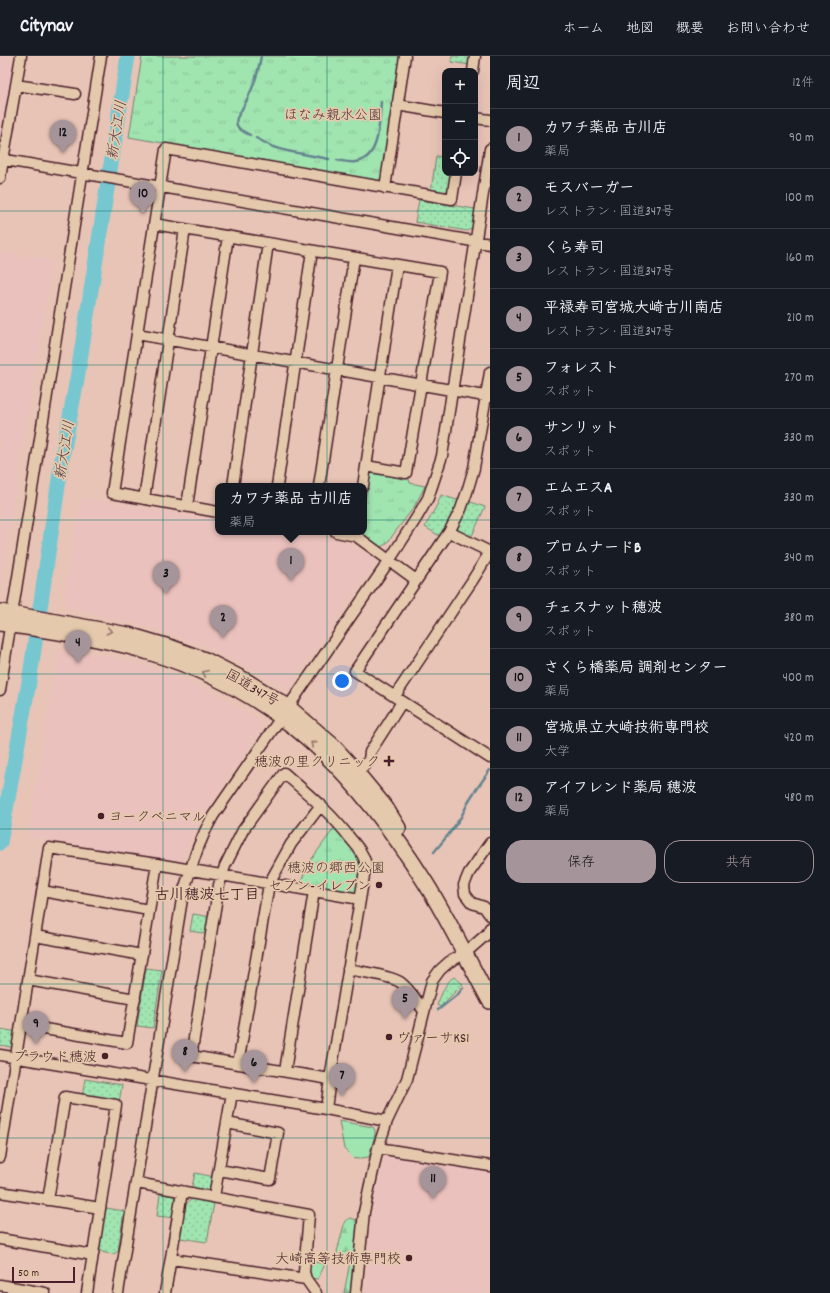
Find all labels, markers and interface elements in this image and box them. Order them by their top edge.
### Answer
text: Citynav [20,14,73,41]
text: ホーム [563,19,604,39]
text: 地図 [626,19,654,39]
text: 概要 [676,19,704,39]
text: お問い合わせ [726,19,810,39]
map controls [442,68,478,176]
button: + [442,68,478,104]
text: 周辺 [506,73,540,97]
text: 12件 [792,74,814,93]
water label: 新大江川 [102,99,134,162]
button: − [442,104,478,140]
park label: ほなみ親水公園 [284,106,382,126]
text: カワチ薬品 古川店 [544,118,667,140]
pin: 12 [50,120,76,153]
text: 1 [518,129,520,148]
text: 90 m [789,129,814,148]
button: locate [442,140,478,176]
text: 薬局 [544,143,570,162]
text: モスバーガー [544,178,634,200]
pin: 10 [130,181,156,214]
text: 2 [516,189,522,208]
text: 100 m [785,189,814,208]
text: レストラン · 国道347号 [544,203,674,222]
text: くら寿司 [544,238,604,260]
text: 3 [516,249,522,268]
text: 160 m [786,249,814,268]
text: レストラン · 国道347号 [544,263,674,282]
text: 平禄寿司宮城大崎古川南店 [544,298,724,320]
text: 4 [516,309,522,328]
text: 210 m [786,309,814,328]
text: レストラン · 国道347号 [544,323,674,342]
text: フォレスト [544,358,619,380]
text: 5 [516,369,522,388]
text: 270 m [784,369,814,388]
text: スポット [544,383,596,402]
text: サンリット [544,418,619,440]
water label: 新大江川 [50,419,82,482]
text: 6 [516,429,522,448]
text: 330 m [783,429,814,448]
text: スポット [544,443,596,462]
text: エムエスA [544,478,612,500]
popup [215,483,367,535]
text: カワチ薬品 古川店 [229,489,353,511]
text: 7 [517,489,521,508]
text: 330 m [783,489,814,508]
text: スポット [544,503,596,522]
text: 薬局 [229,514,255,533]
text: プロムナードB [544,538,641,560]
pin: 1 [278,548,304,581]
text: 8 [516,549,522,568]
text: 340 m [784,549,814,568]
pin: 3 [153,561,179,594]
text: スポット [544,563,596,582]
text: チェスナット穂波 [544,598,662,620]
pin: 2 [210,605,236,638]
text: 9 [516,609,522,628]
text: 380 m [784,609,814,628]
text: スポット [544,623,596,642]
one-way arrow [106,627,112,635]
pin: 4 [65,630,91,663]
text: さくら橋薬局 調剤センター [544,658,727,680]
street label: 国道347号 [221,665,283,712]
one-way arrow [201,669,208,677]
text: 10 [514,669,524,688]
text: 400 m [783,669,814,688]
your location [332,671,352,691]
text: 薬局 [544,683,570,702]
text: 宮城県立大崎技術専門校 [544,718,709,740]
text: 11 [516,729,522,748]
text: 420 m [784,729,814,748]
one-way arrow [310,741,318,748]
text: 大学 [544,743,570,762]
place label: 穂波の里クリニック [254,753,380,773]
marker: 穂波の里クリニック [383,755,395,767]
text: アイフレンド薬局 穂波 [544,778,697,800]
text: 12 [515,789,523,808]
text: 480 m [784,789,814,808]
text: 薬局 [544,803,570,822]
place label: ヨークベニマル [109,808,206,828]
marker: ヨークベニマル [96,811,106,821]
button: 保存 [506,840,656,883]
button: 共有 [664,840,814,883]
park label: 穂波の郷西公園 [287,859,385,879]
place label: セブン-イレブン [268,877,371,897]
marker: セブン-イレブン [374,880,384,890]
district label: 古川穂波七丁目 [154,885,260,907]
pin: 5 [392,986,418,1019]
pin: 9 [23,1011,49,1044]
place label: ヴァーサKS1 [397,1029,469,1049]
marker: ヴァーサKS1 [384,1032,394,1042]
pin: 8 [172,1039,198,1072]
place label: プラウド穂波 [13,1048,97,1068]
pin: 6 [241,1050,267,1083]
marker: プラウド穂波 [100,1051,110,1061]
pin: 7 [329,1063,355,1096]
pin: 11 [420,1166,446,1199]
place label: 大崎高等技術専門校 [275,1250,401,1270]
marker: 大崎高等技術専門校 [404,1253,414,1263]
scale bar [12,1265,75,1284]
text: 50 m [18,1266,39,1282]

